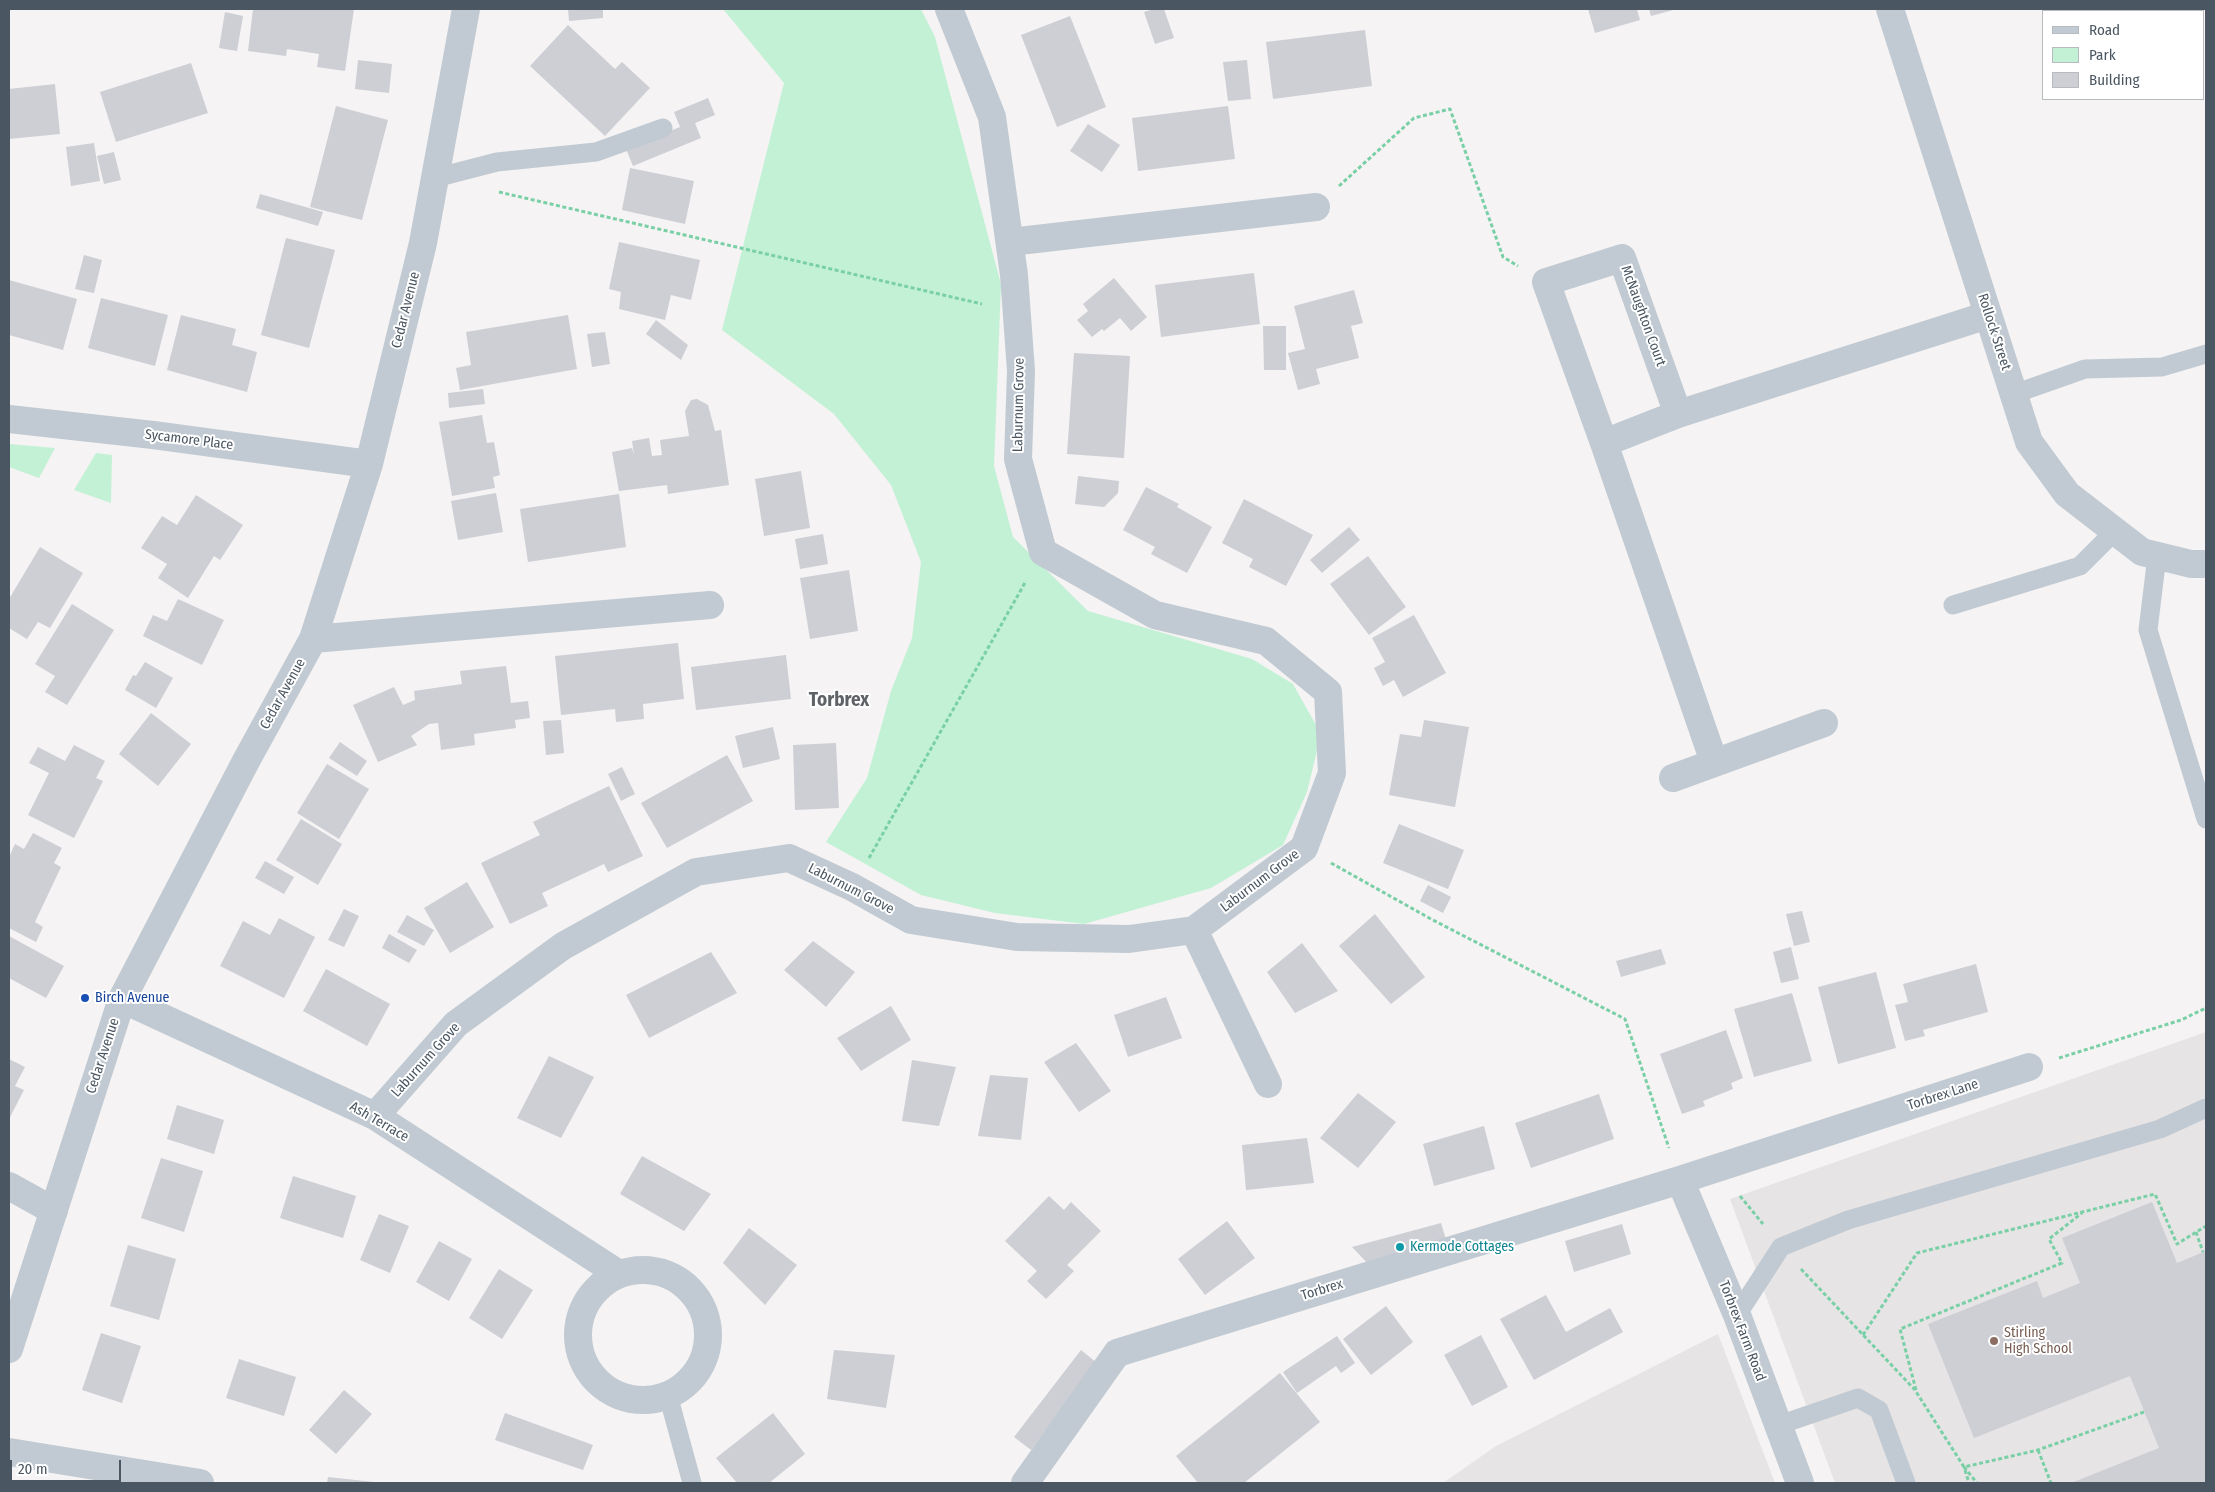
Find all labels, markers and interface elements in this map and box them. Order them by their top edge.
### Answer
legend [2042,10,2205,100]
text: Road [2089,21,2120,39]
text: Park [2089,46,2116,64]
text: Building [2089,71,2140,89]
street label: McNaughton Court [1617,263,1669,369]
street label: Cedar Avenue [388,270,424,350]
street label: Rollock Street [1974,292,2014,372]
street label: Laburnum Grove [1010,358,1028,452]
street label: Sycamore Place [144,426,234,454]
street label: Cedar Avenue [257,656,309,732]
district label: Torbrex [809,690,869,712]
street label: Laburnum Grove [1217,846,1303,916]
street label: Laburnum Grove [805,860,897,918]
place label: Birch Avenue [95,990,169,1006]
marker: Birch Avenue [79,992,91,1004]
street label: Cedar Avenue [83,1016,123,1096]
street label: Laburnum Grove [388,1019,464,1101]
street label: Torbrex Lane [1906,1076,1980,1114]
street label: Ash Terrace [346,1098,412,1146]
place label: Kermode Cottages [1410,1239,1514,1255]
marker: Kermode Cottages [1394,1241,1406,1253]
street label: Torbrex [1299,1276,1345,1304]
street label: Torbrex Farm Road [1715,1278,1769,1384]
place label: Stirling High School [2004,1325,2072,1358]
marker: Stirling High School [1988,1335,2000,1347]
scale bar [12,1450,124,1482]
text: 20 m [18,1460,48,1478]

